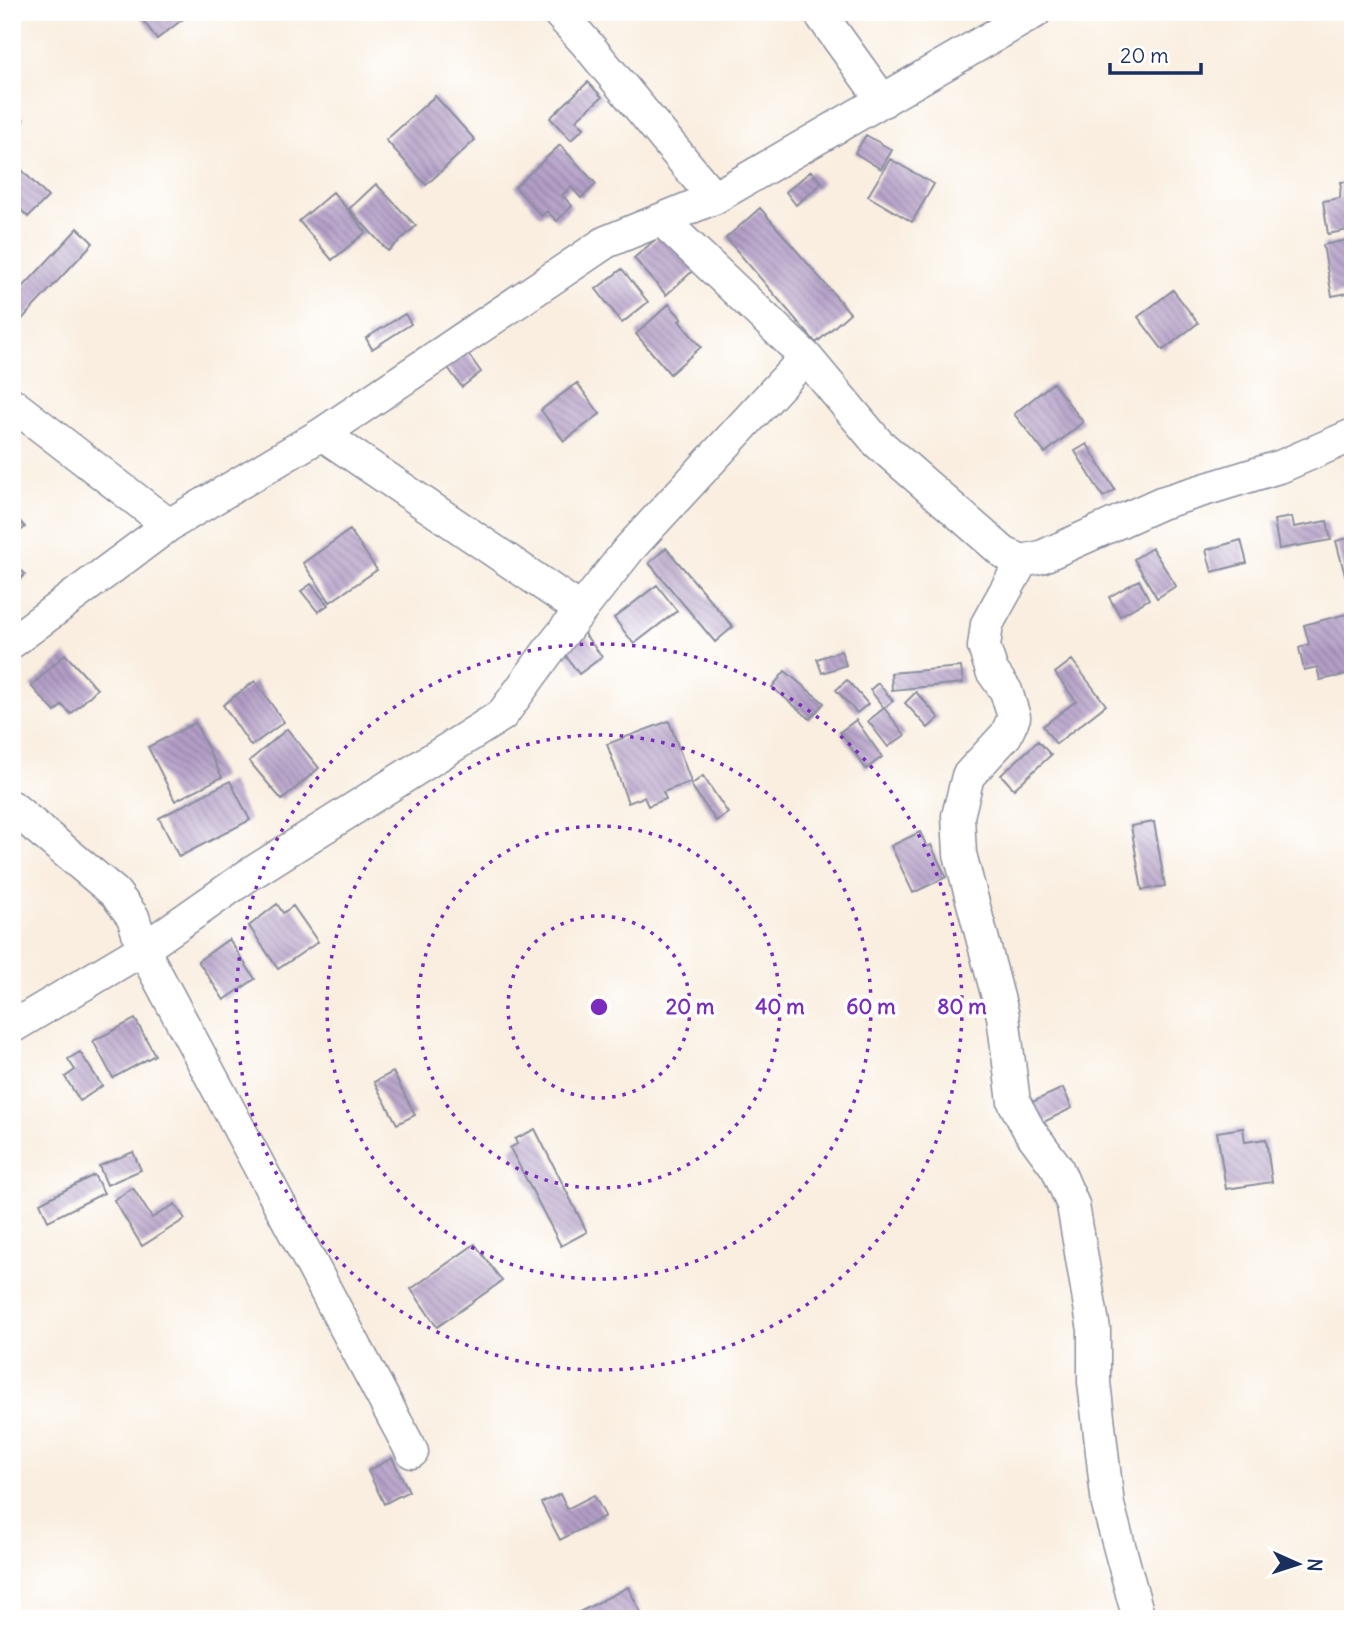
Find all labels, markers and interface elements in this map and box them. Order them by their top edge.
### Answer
scale bar [1110,32,1200,76]
text: 20 m [1120,42,1169,69]
text: 20 m [666,993,715,1020]
text: 40 m [755,993,805,1020]
text: 60 m [846,993,896,1020]
text: 80 m [937,993,987,1020]
centre of rings [587,995,611,1019]
north arrow [1264,1530,1334,1600]
text: N [1303,1558,1327,1572]

